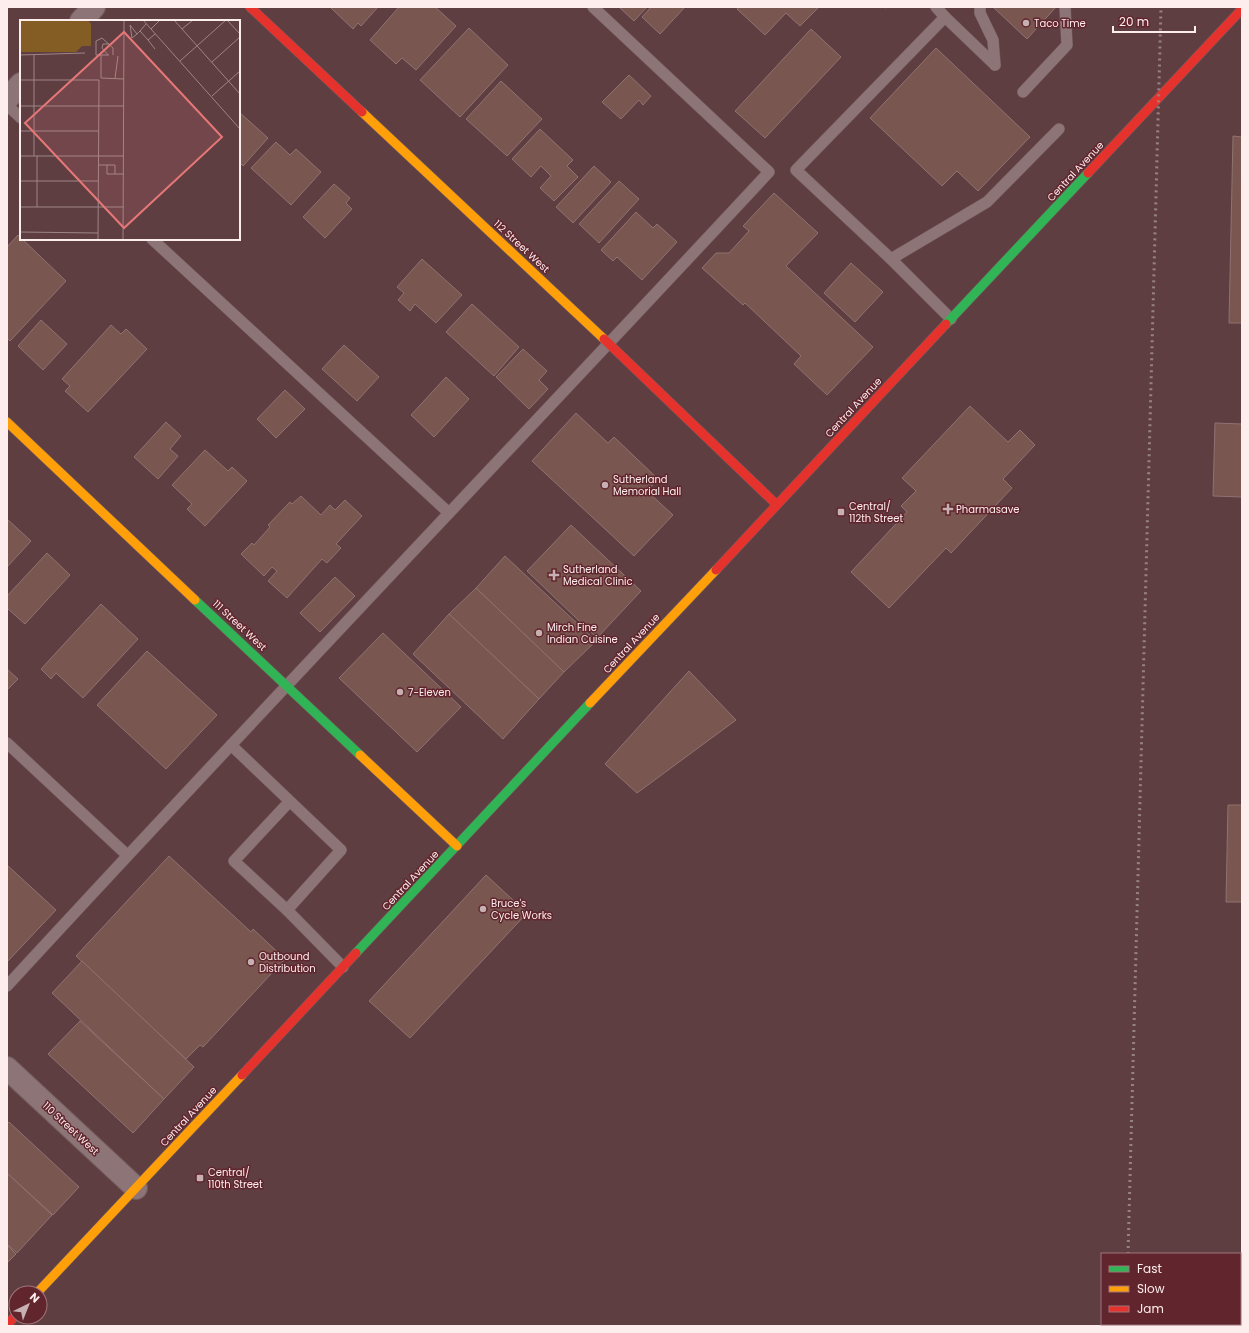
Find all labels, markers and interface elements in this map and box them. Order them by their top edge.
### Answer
scale bar [1113,8,1195,34]
text: 20 m [1119,13,1149,30]
place label: Taco Time [1034,16,1086,31]
marker: Taco Time [1021,18,1031,28]
inset map [20,20,240,240]
street label: Central Avenue [1044,138,1107,205]
street label: 112 Street West [490,216,553,277]
street label: Central Avenue [822,374,885,441]
place label: Sutherland Memorial Hall [613,472,681,499]
marker: Sutherland Memorial Hall [600,480,610,490]
place label: Central/ 112th Street [849,499,904,526]
place label: Pharmasave [956,502,1020,517]
marker: Pharmasave [943,504,953,514]
marker: Central/ 112th Street [836,507,846,517]
place label: Sutherland Medical Clinic [563,562,633,589]
marker: Sutherland Medical Clinic [548,569,560,581]
street label: 111 Street West [209,596,270,655]
street label: Central Avenue [600,610,663,677]
place label: Mirch Fine Indian Cuisine [547,620,618,647]
marker: Mirch Fine Indian Cuisine [534,628,544,638]
place label: 7-Eleven [408,685,451,700]
marker: 7-Eleven [395,687,405,697]
street label: Central Avenue [379,847,442,914]
place label: Bruce's Cycle Works [491,896,552,923]
marker: Bruce's Cycle Works [478,904,488,914]
place label: Outbound Distribution [259,949,316,976]
marker: Outbound Distribution [246,957,256,967]
street label: Central Avenue [157,1083,220,1150]
street label: 110 Street West [39,1098,102,1159]
place label: Central/ 110th Street [208,1165,263,1192]
marker: Central/ 110th Street [195,1173,205,1183]
legend [1101,1253,1241,1325]
text: Fast [1137,1260,1162,1277]
text: Slow [1137,1280,1165,1297]
north arrow [8,1285,48,1325]
text: N [26,1289,43,1306]
text: Jam [1137,1300,1164,1317]

